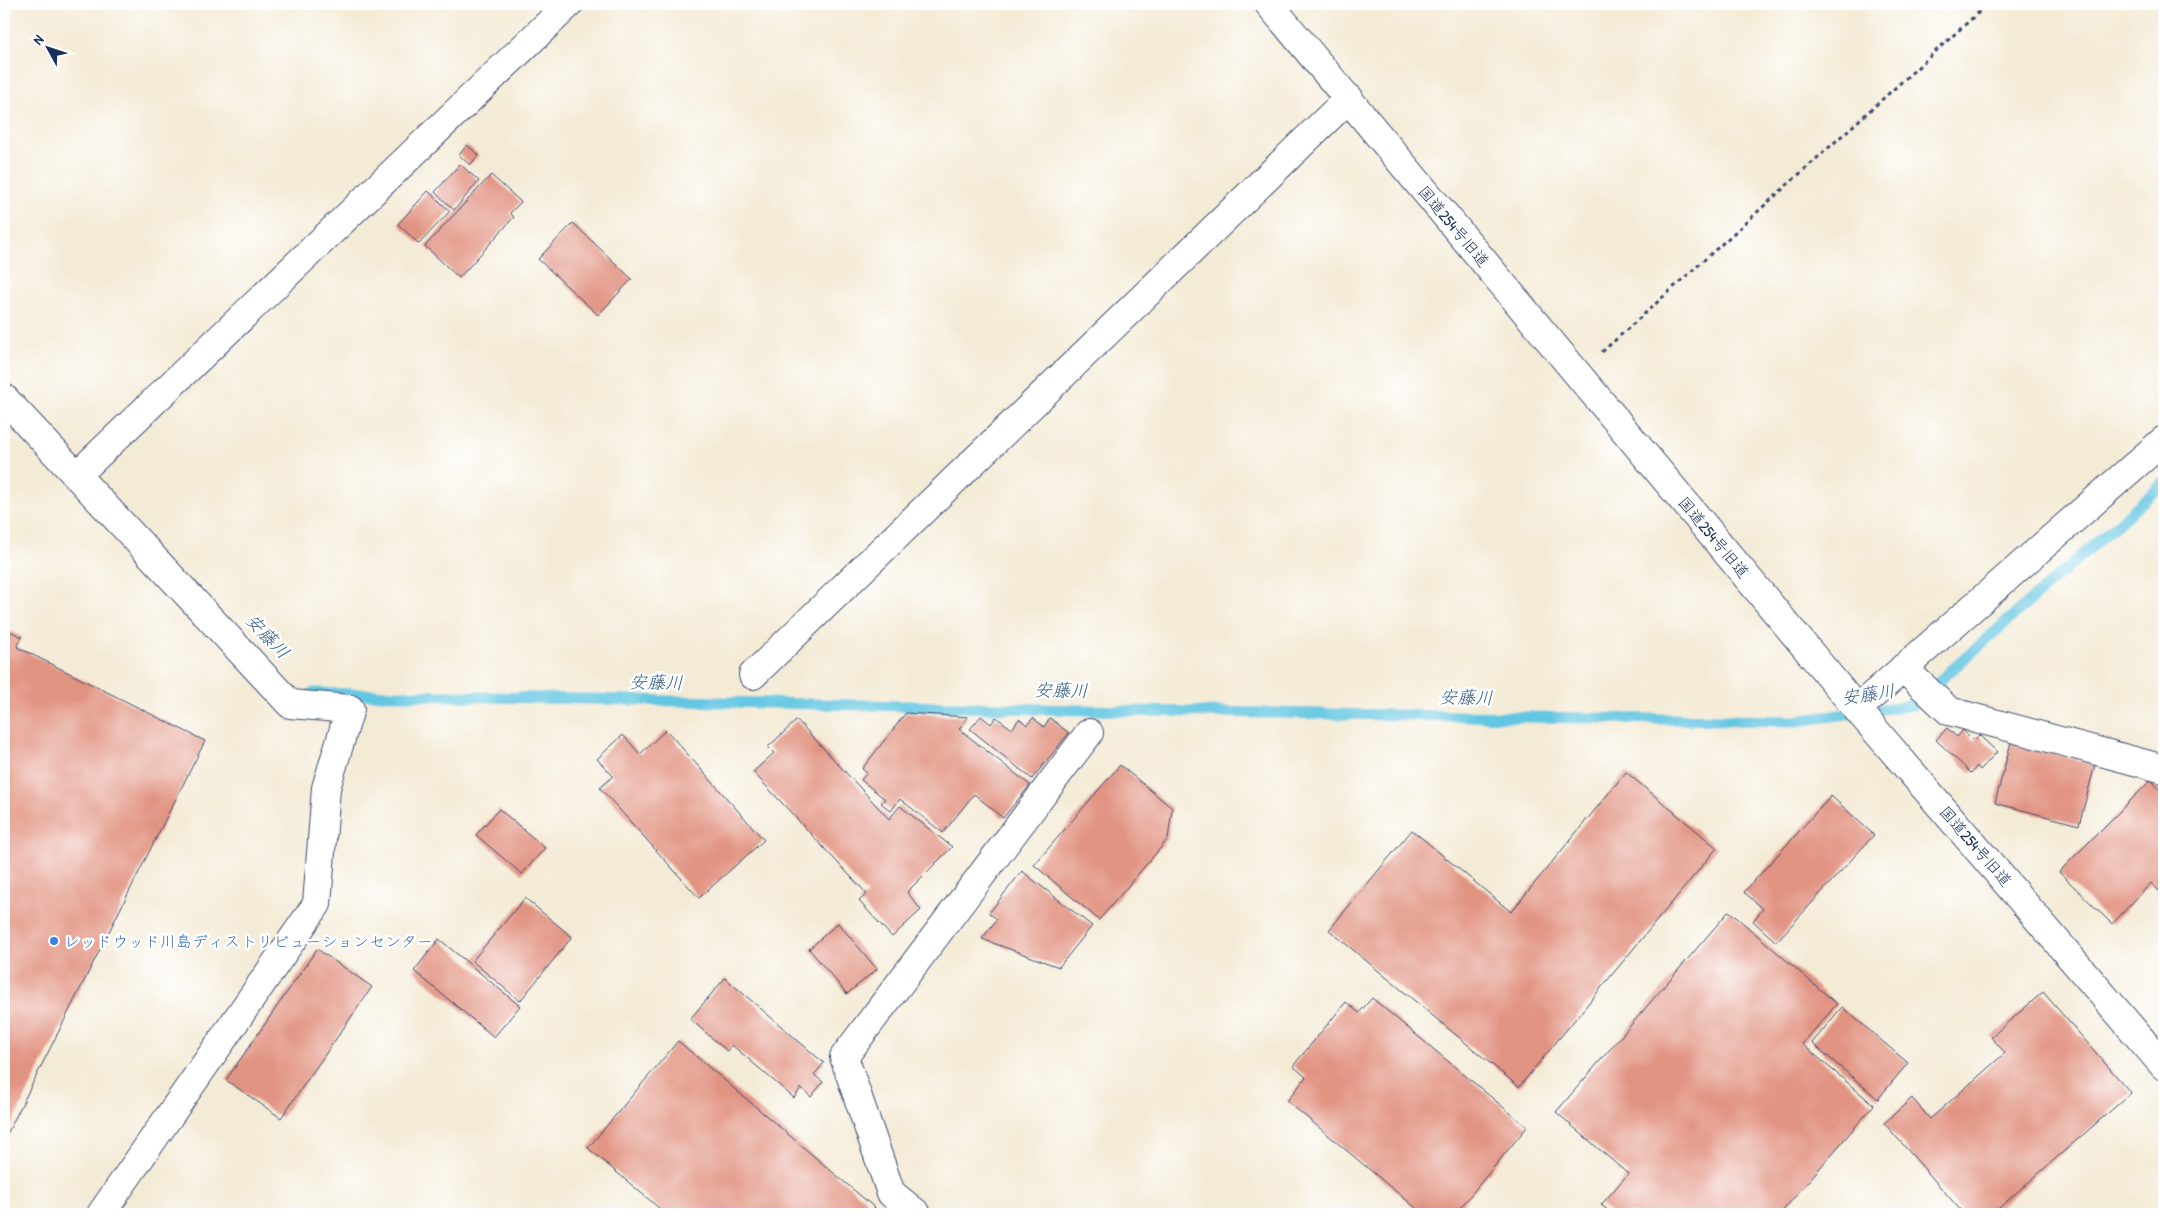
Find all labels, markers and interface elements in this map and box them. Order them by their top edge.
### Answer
north arrow [22,22,72,72]
text: N [28,30,48,48]
street label: 国道254号旧道 [1413,181,1495,271]
street label: 国道254号旧道 [1673,492,1755,582]
water label: 安藤川 [240,608,296,664]
water label: 安藤川 [629,669,683,695]
water label: 安藤川 [1034,677,1088,703]
water label: 安藤川 [1840,678,1896,710]
water label: 安藤川 [1439,684,1493,710]
street label: 国道254号旧道 [1935,801,2017,891]
place label: レッドウッド川島ディストリビューションセンター [64,930,433,952]
marker: レッドウッド川島ディストリビューションセンター [48,935,60,947]

